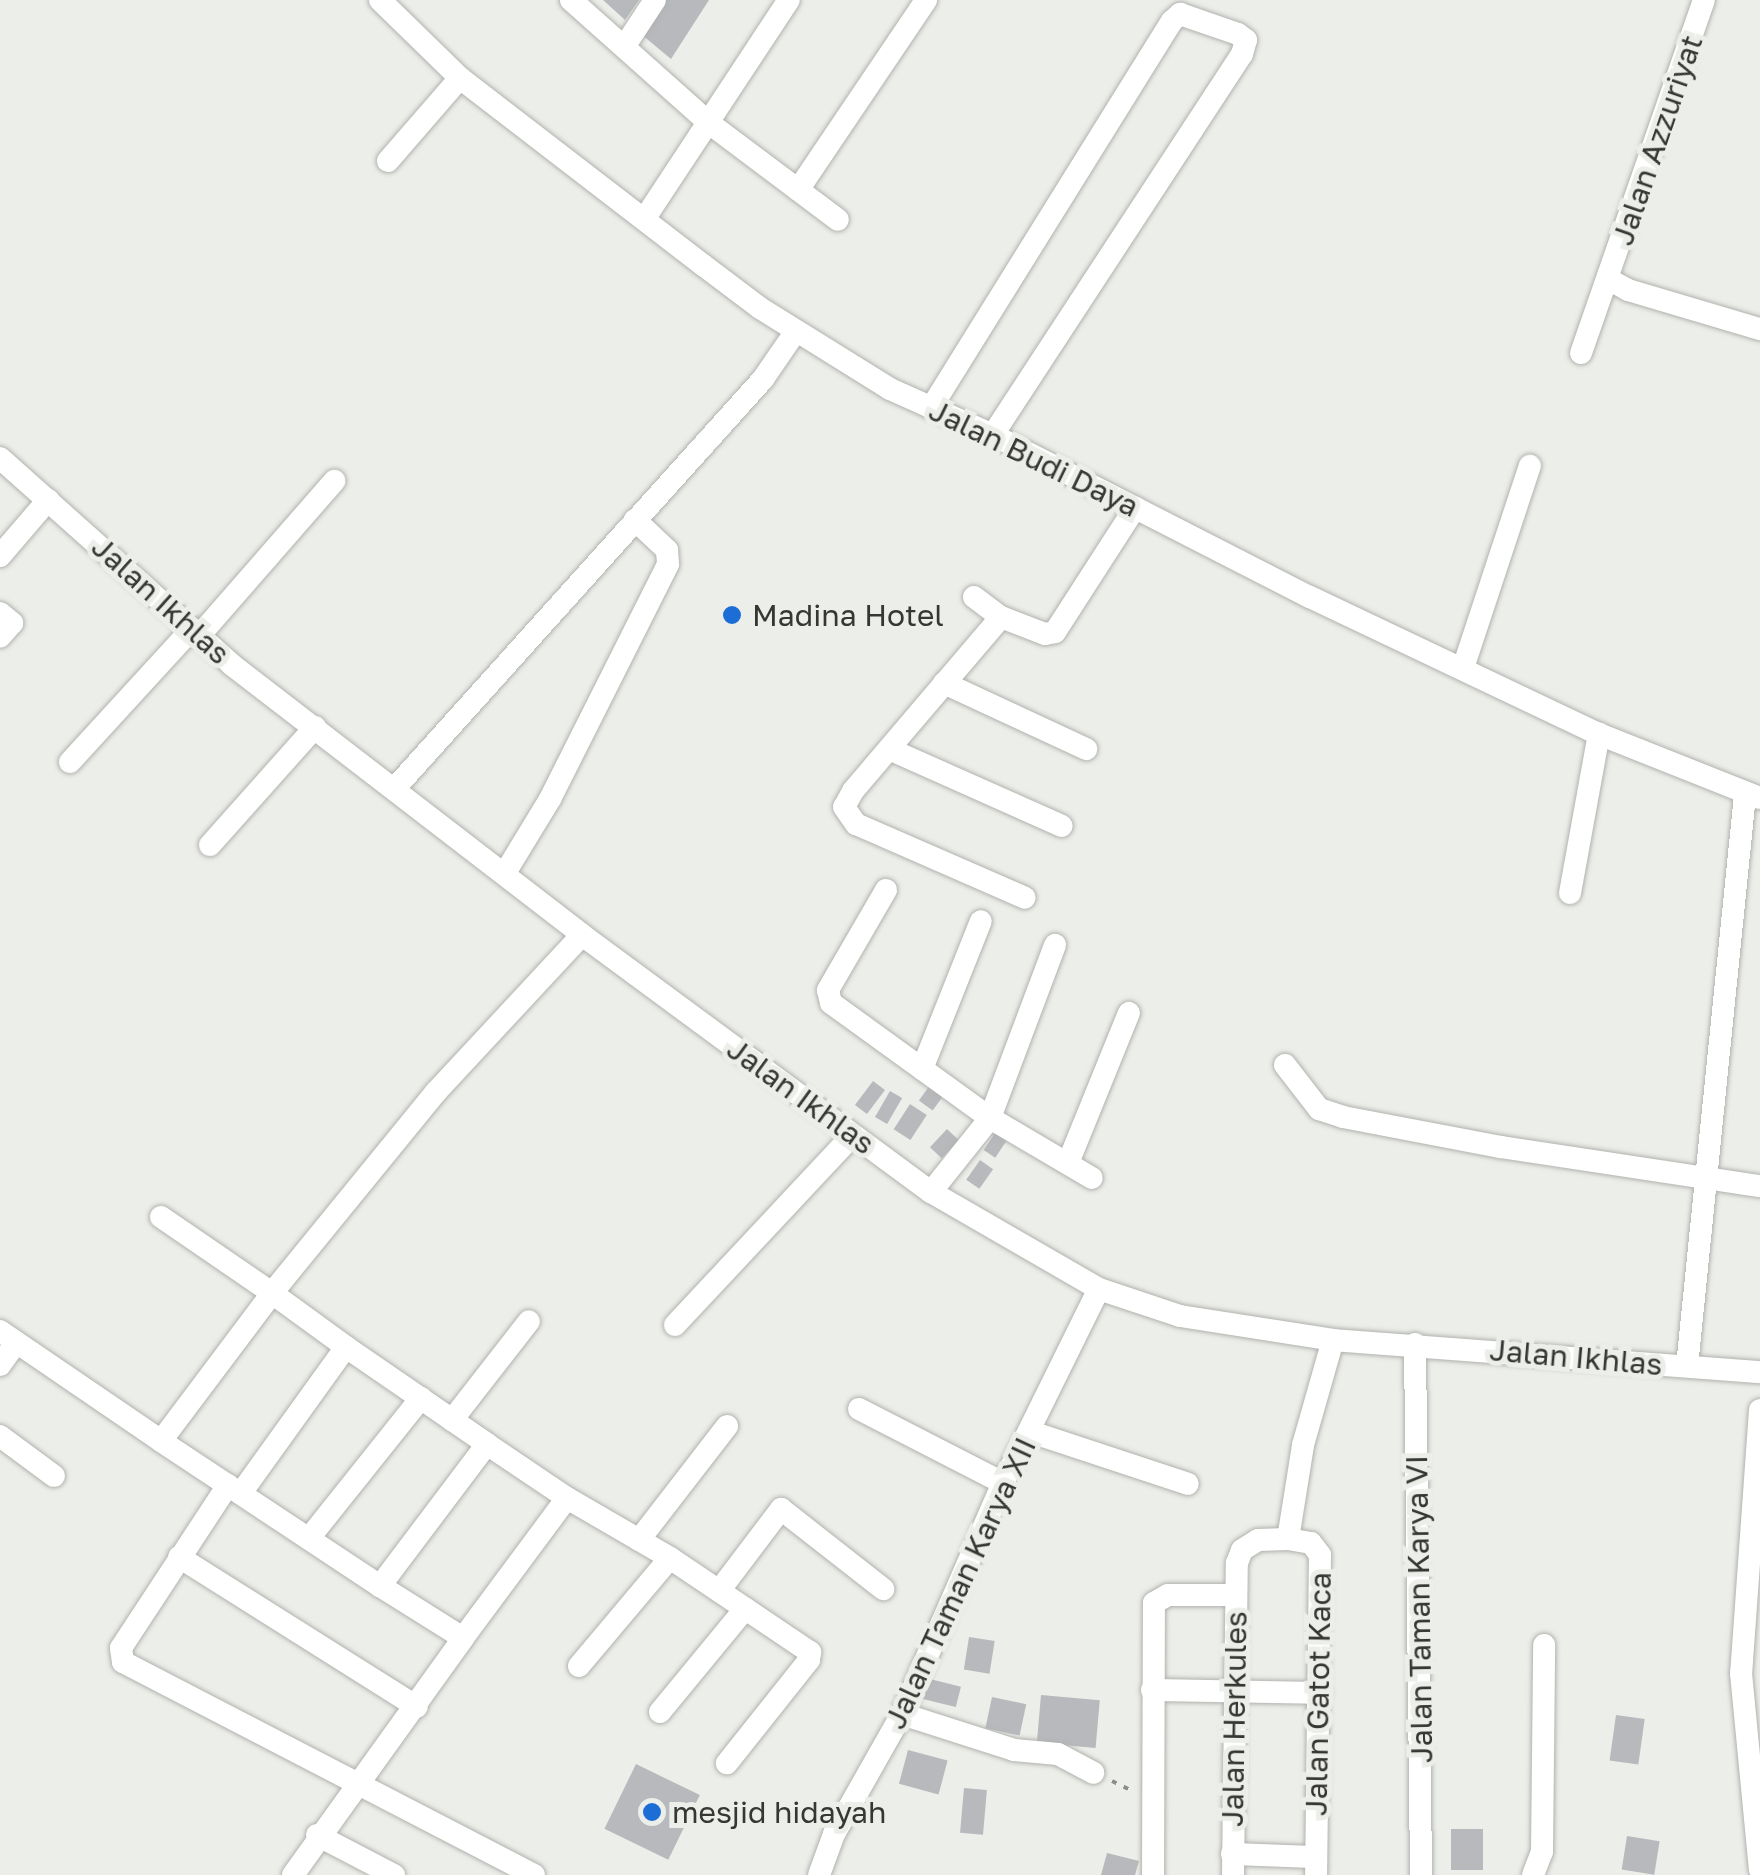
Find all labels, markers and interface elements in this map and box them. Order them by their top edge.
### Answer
street label: Jalan Azzuriyat [1604,30,1710,250]
street label: Jalan Budi Daya [923,392,1145,524]
street label: Jalan Ikhlas [85,529,237,671]
place label: Madina Hotel [752,597,944,633]
marker: Madina Hotel [721,604,743,626]
street label: Jalan Ikhlas [720,1030,882,1162]
street label: Jalan Ikhlas [1488,1332,1664,1382]
street label: Jalan Taman Karya XII [877,1432,1043,1734]
street label: Jalan Taman Karya VI [1398,1455,1440,1763]
street label: Jalan Gatot Kaca [1298,1572,1338,1816]
street label: Jalan Herkules [1214,1611,1254,1827]
place label: mesjid hidayah [672,1794,886,1830]
marker: mesjid hidayah [641,1801,663,1823]

